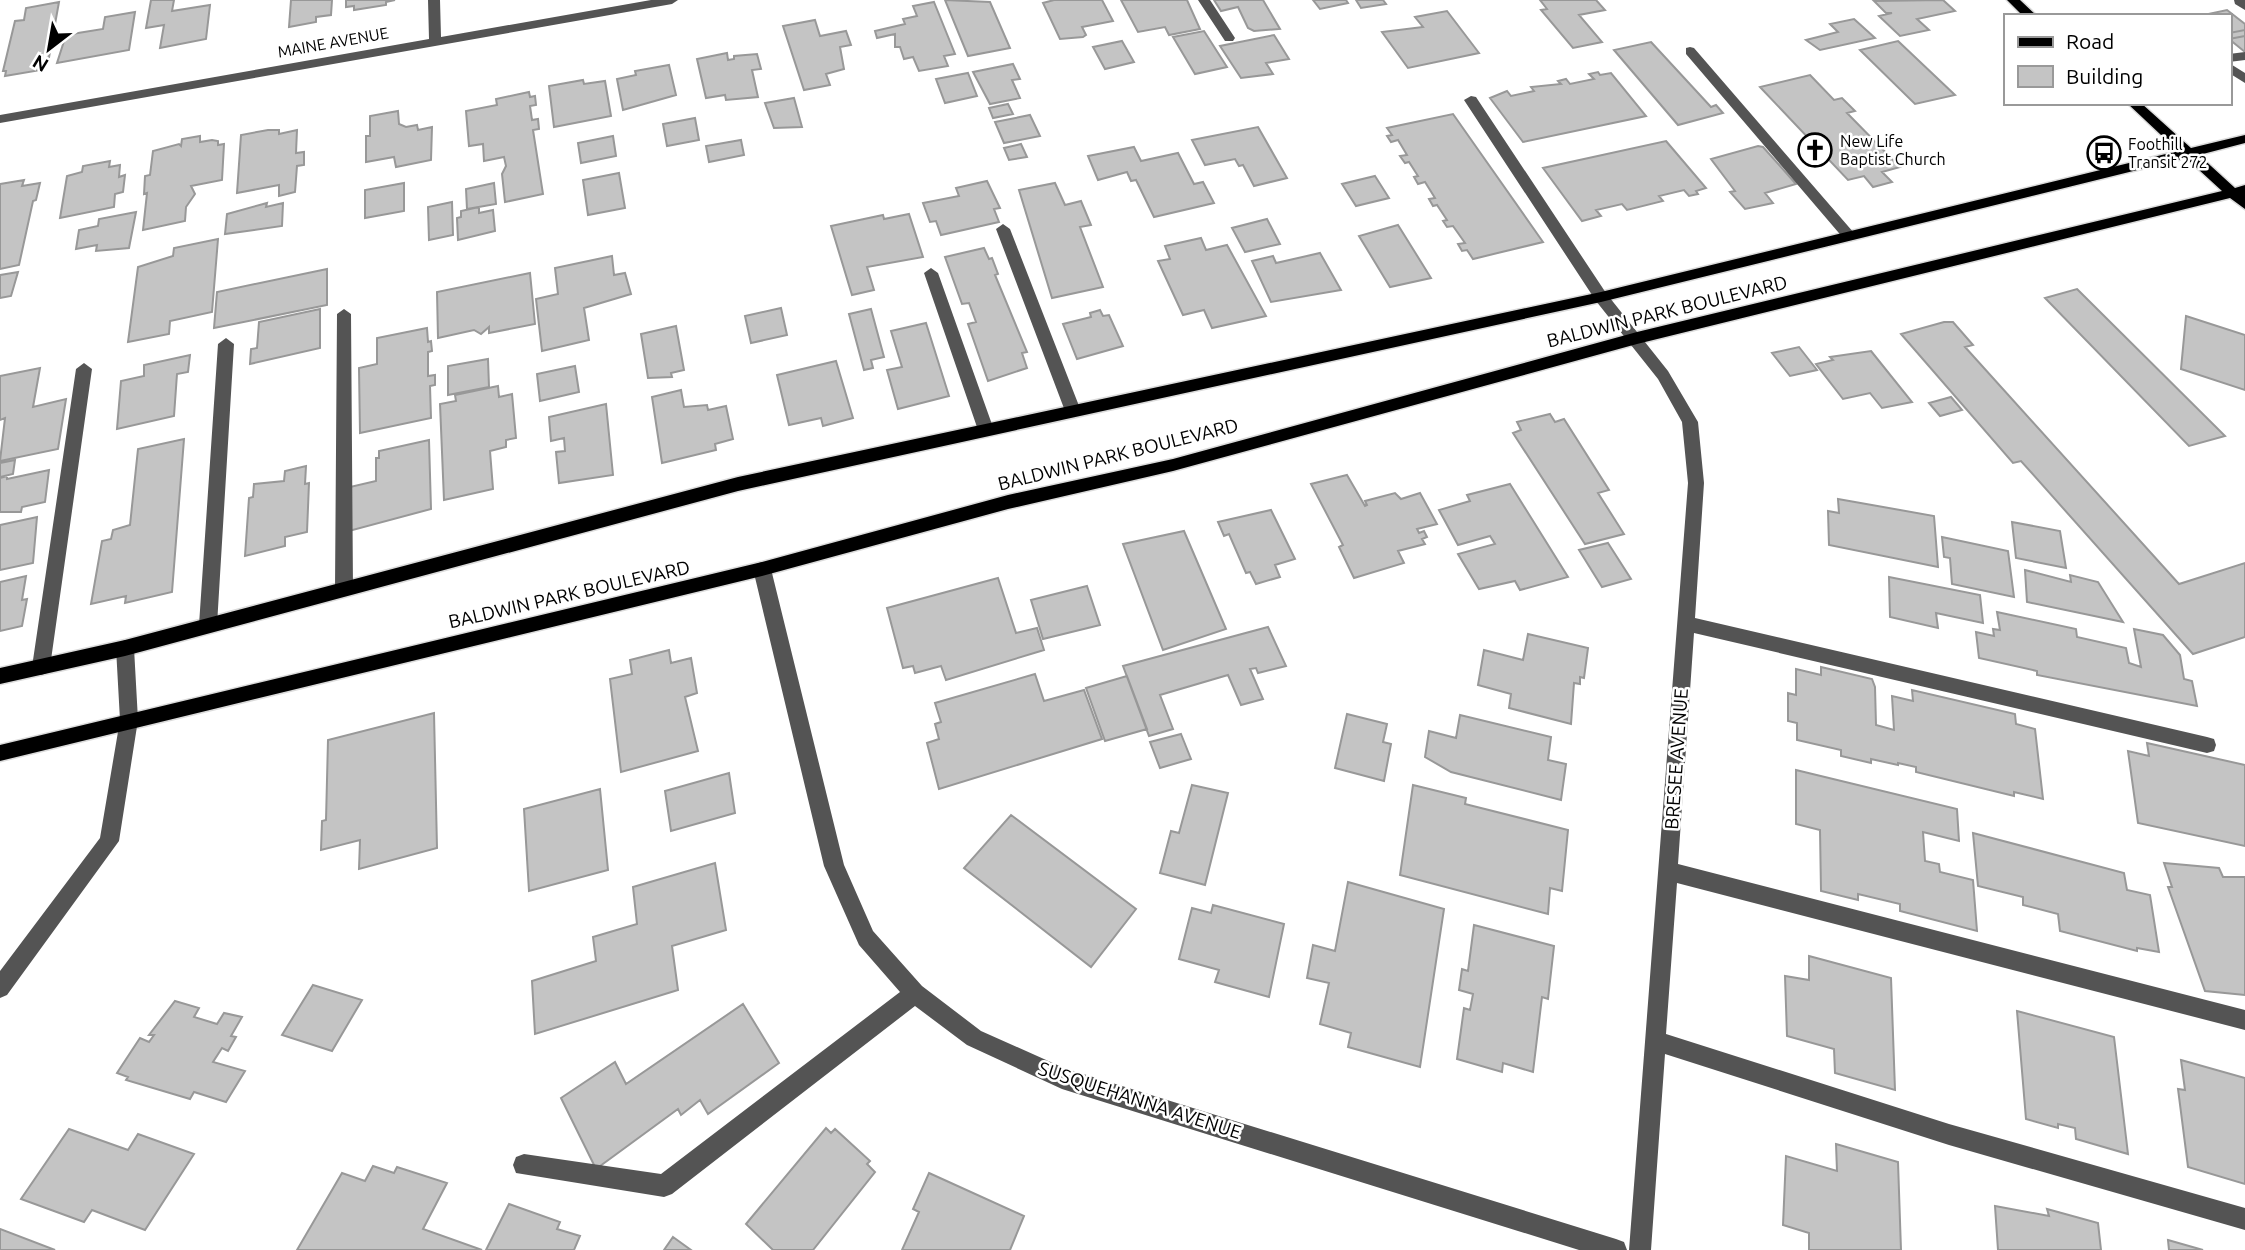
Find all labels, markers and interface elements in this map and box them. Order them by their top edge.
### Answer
north arrow [14,14,84,84]
legend [2004,14,2231,105]
street label: MAINE AVENUE [276,23,390,61]
text: Road [2066,29,2114,53]
text: N [28,50,52,77]
text: Building [2066,64,2143,88]
church icon: New Life Baptist Church [1796,131,1834,169]
place label: New Life Baptist Church [1840,132,1946,168]
bus stop icon: Foothill Transit 272 [2085,134,2123,172]
place label: Foothill Transit 272 [2128,135,2208,171]
street label: BALDWIN PARK BOULEVARD [1544,270,1790,352]
street label: BALDWIN PARK BOULEVARD [995,413,1241,495]
street label: BALDWIN PARK BOULEVARD [446,555,692,633]
street label: BRESEE AVENUE [1660,688,1692,830]
street label: SUSQUEHANNA AVENUE [1036,1057,1244,1143]

